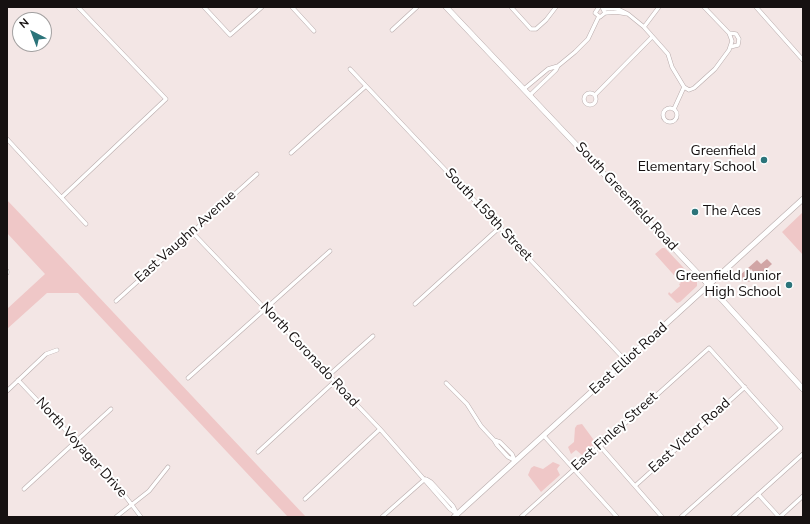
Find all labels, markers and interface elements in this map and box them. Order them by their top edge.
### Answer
north arrow [12,12,52,52]
text: N [16,15,32,32]
street label: South Greenfield Road [571,139,681,255]
place label: Greenfield Elementary School [638,144,756,176]
marker: Greenfield Elementary School [759,155,769,165]
street label: South 159th Street [441,165,535,265]
street label: East Vaughn Avenue [132,187,240,287]
place label: The Aces [703,204,761,220]
marker: The Aces [690,207,700,217]
place label: Greenfield Junior High School [676,269,781,302]
marker: Greenfield Junior High School [784,280,794,290]
street label: North Coronado Road [256,299,362,411]
street label: East Elliot Road [587,320,671,398]
street label: East Finley Street [569,389,661,475]
street label: North Voyager Drive [32,395,130,501]
street label: East Victor Road [646,395,734,477]

